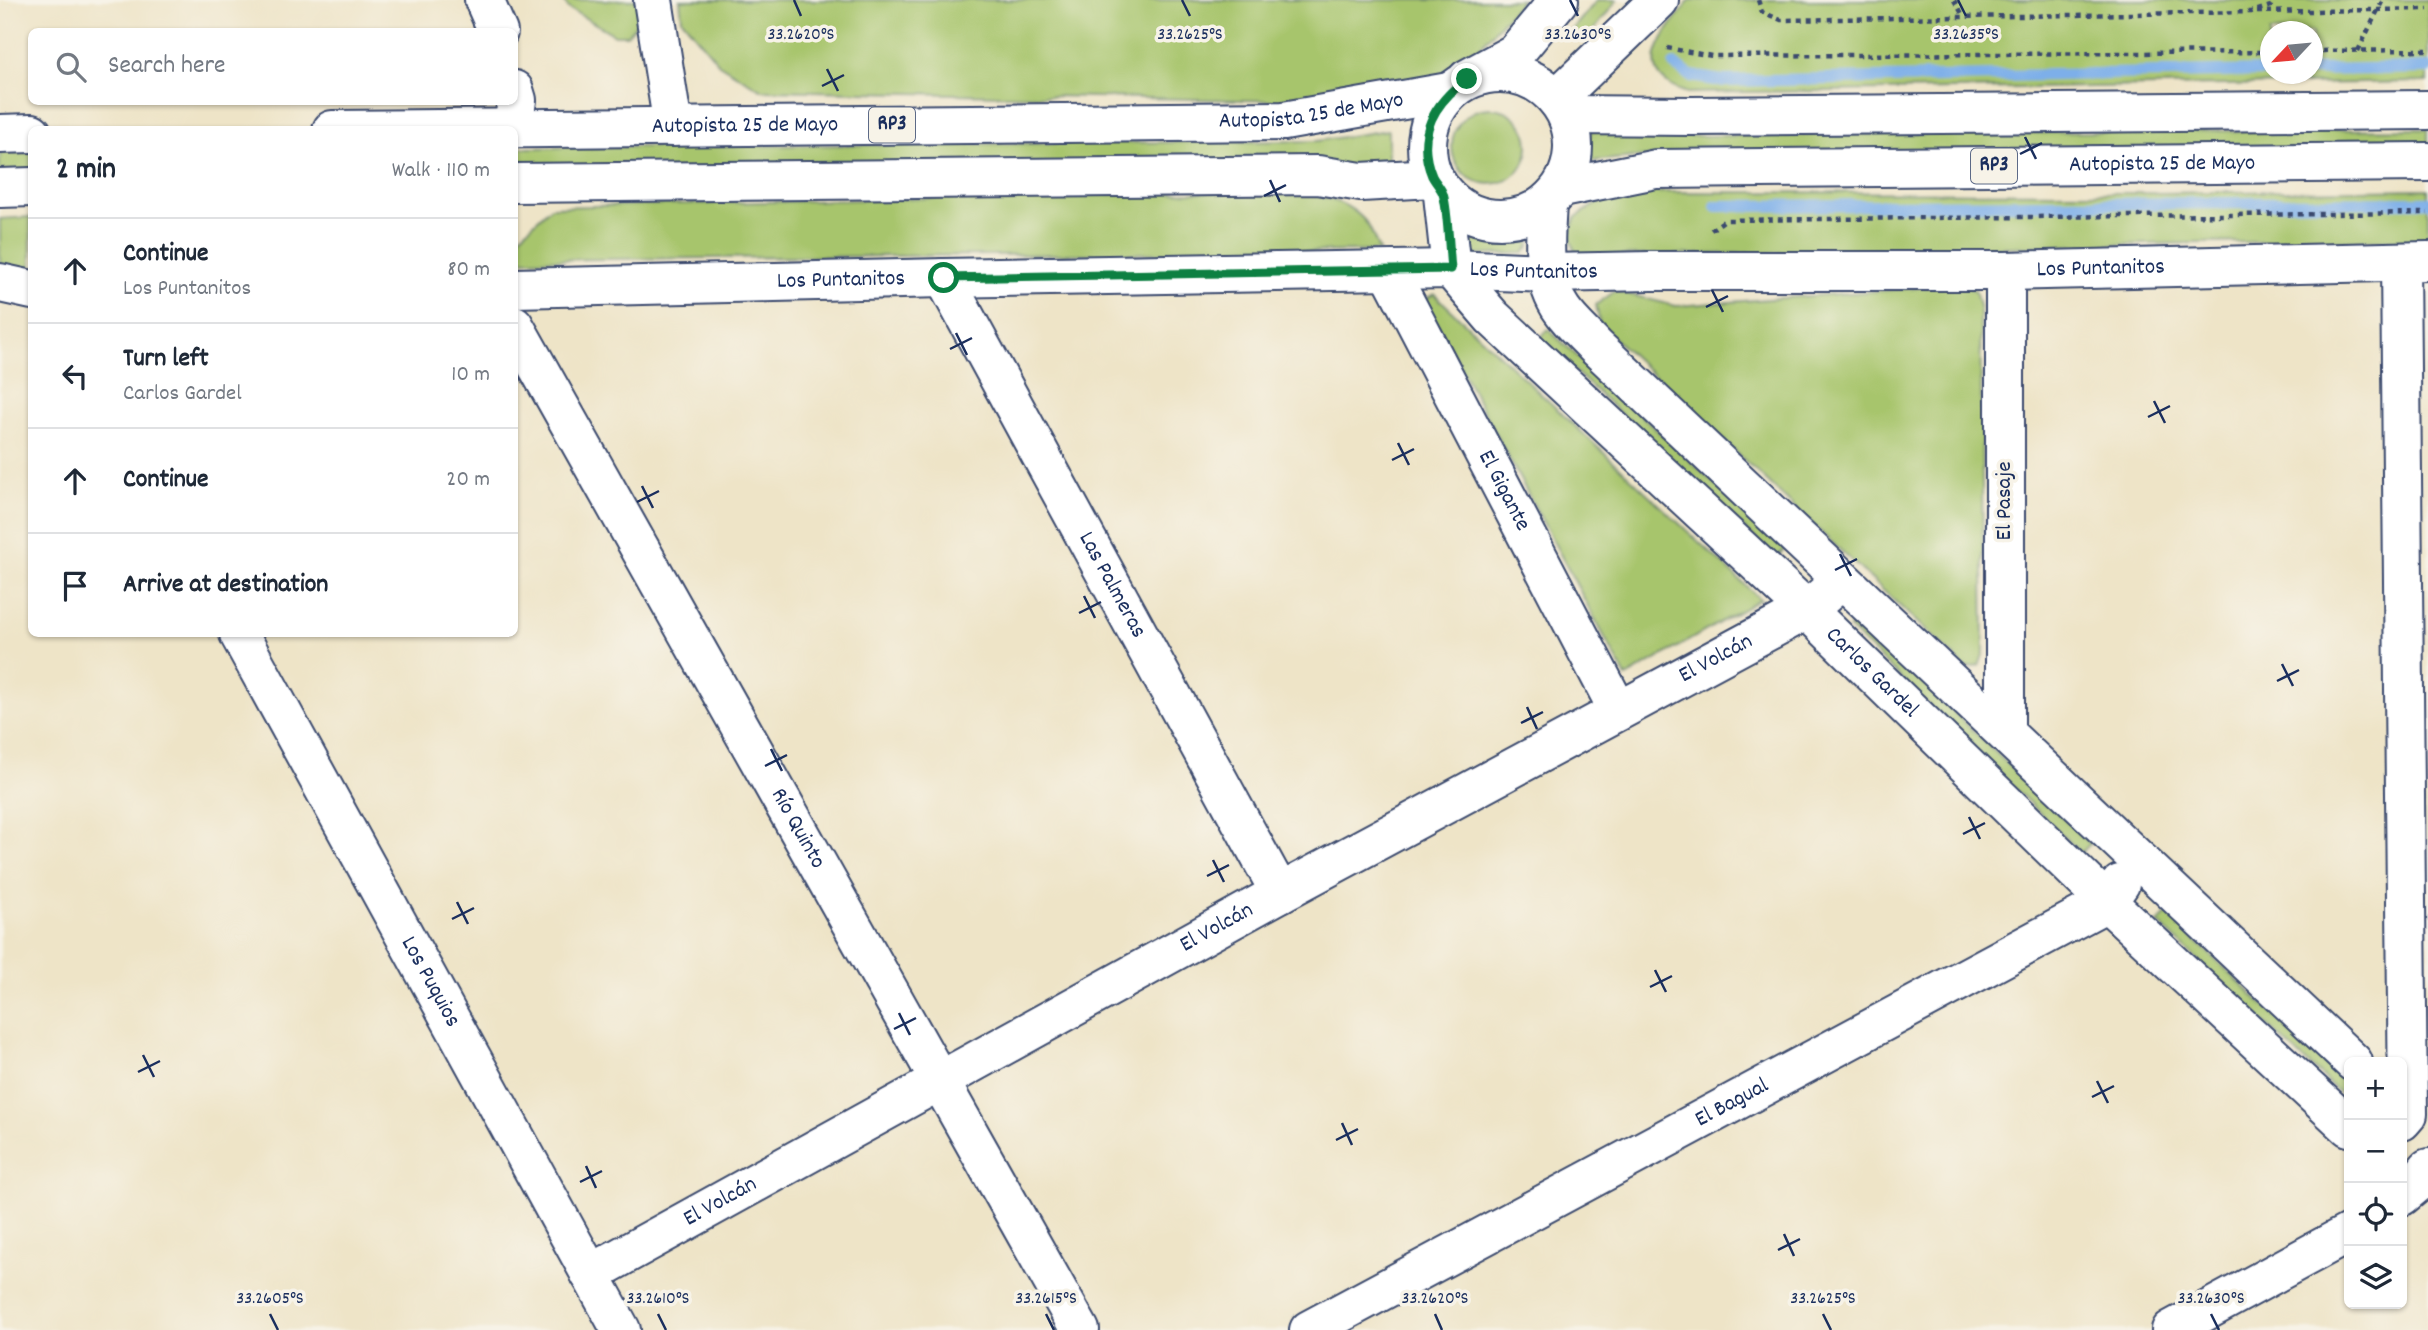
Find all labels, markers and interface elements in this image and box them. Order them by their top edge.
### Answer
north arrow [2260,21,2323,84]
text: 33.2620°S [767,23,835,48]
text: 33.2625°S [1157,23,1223,48]
text: 33.2630°S [1544,23,1612,48]
text: 33.2635°S [1933,23,1999,48]
search box [28,28,518,105]
icon: search [52,48,90,86]
text: Search here [108,48,226,85]
route end [1451,63,1482,94]
street label: Autopista 25 de Mayo [1219,84,1406,138]
road number: RP3 [869,108,915,142]
street label: Autopista 25 de Mayo [652,109,838,143]
street label: Autopista 25 de Mayo [2069,147,2255,182]
road number: RP3 [1971,148,2017,184]
text: 2 min [56,150,116,193]
text: Walk · 110 m [392,155,490,188]
text: Continue [123,236,208,273]
street label: Los Puntanitos [2036,251,2165,287]
icon: ahead [56,252,94,290]
street label: Los Puntanitos [1469,253,1598,290]
text: 80 m [447,254,490,287]
street label: Los Puntanitos [776,262,905,298]
route start [928,262,959,293]
text: Los Puntanitos [123,273,251,306]
text: Turn left [123,341,209,378]
icon: left [56,357,94,395]
text: 10 m [451,359,490,392]
text: Carlos Gardel [123,378,242,411]
street label: El Gigante [1469,445,1538,537]
street label: El Pasaje [1989,461,2022,541]
icon: ahead [56,462,94,500]
text: Continue [123,462,208,499]
text: 20 m [446,464,490,497]
street label: Las Palmeras [1069,526,1154,644]
icon: arrive [56,567,94,605]
text: Arrive at destination [123,567,328,604]
street label: Carlos Gardel [1818,620,1926,727]
street label: El Volcán [1673,626,1759,692]
street label: Río Quinto [762,782,834,875]
street label: El Volcán [1174,894,1260,962]
street label: Los Puquios [392,931,468,1034]
map controls [2344,1057,2407,1309]
button: + [2344,1057,2407,1120]
street label: El Bagual [1689,1070,1775,1136]
button: − [2344,1120,2407,1183]
street label: El Volcán [678,1168,763,1236]
button: locate [2344,1183,2407,1246]
button: layers [2344,1246,2407,1309]
text: 33.2605°S [236,1287,304,1312]
text: 33.2610°S [626,1287,690,1312]
text: 33.2615°S [1015,1287,1077,1312]
text: 33.2620°S [1401,1287,1469,1312]
text: 33.2625°S [1790,1287,1856,1312]
text: 33.2630°S [2177,1287,2245,1312]

